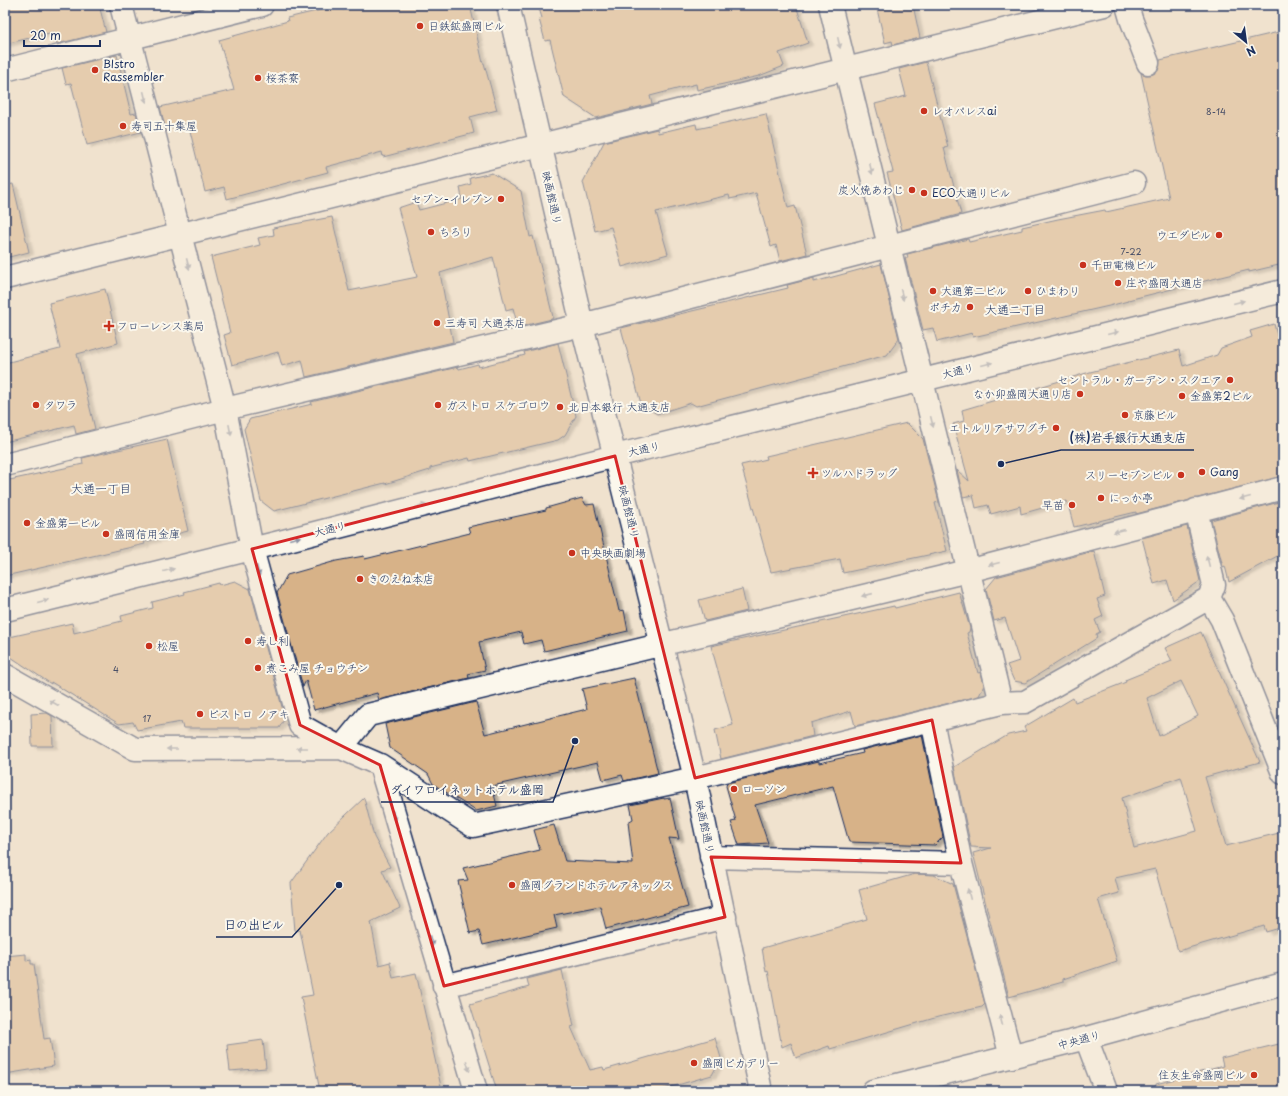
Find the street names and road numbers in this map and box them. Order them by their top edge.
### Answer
street label: 映画館通り [538,169,567,227]
street label: 大通り [940,358,976,383]
street label: 大通り [626,437,662,461]
street label: 映画館通り [615,483,644,541]
street label: 大通り [312,516,348,541]
street label: 映画館通り [691,798,720,856]
street label: 中央通り [1055,1026,1102,1053]

